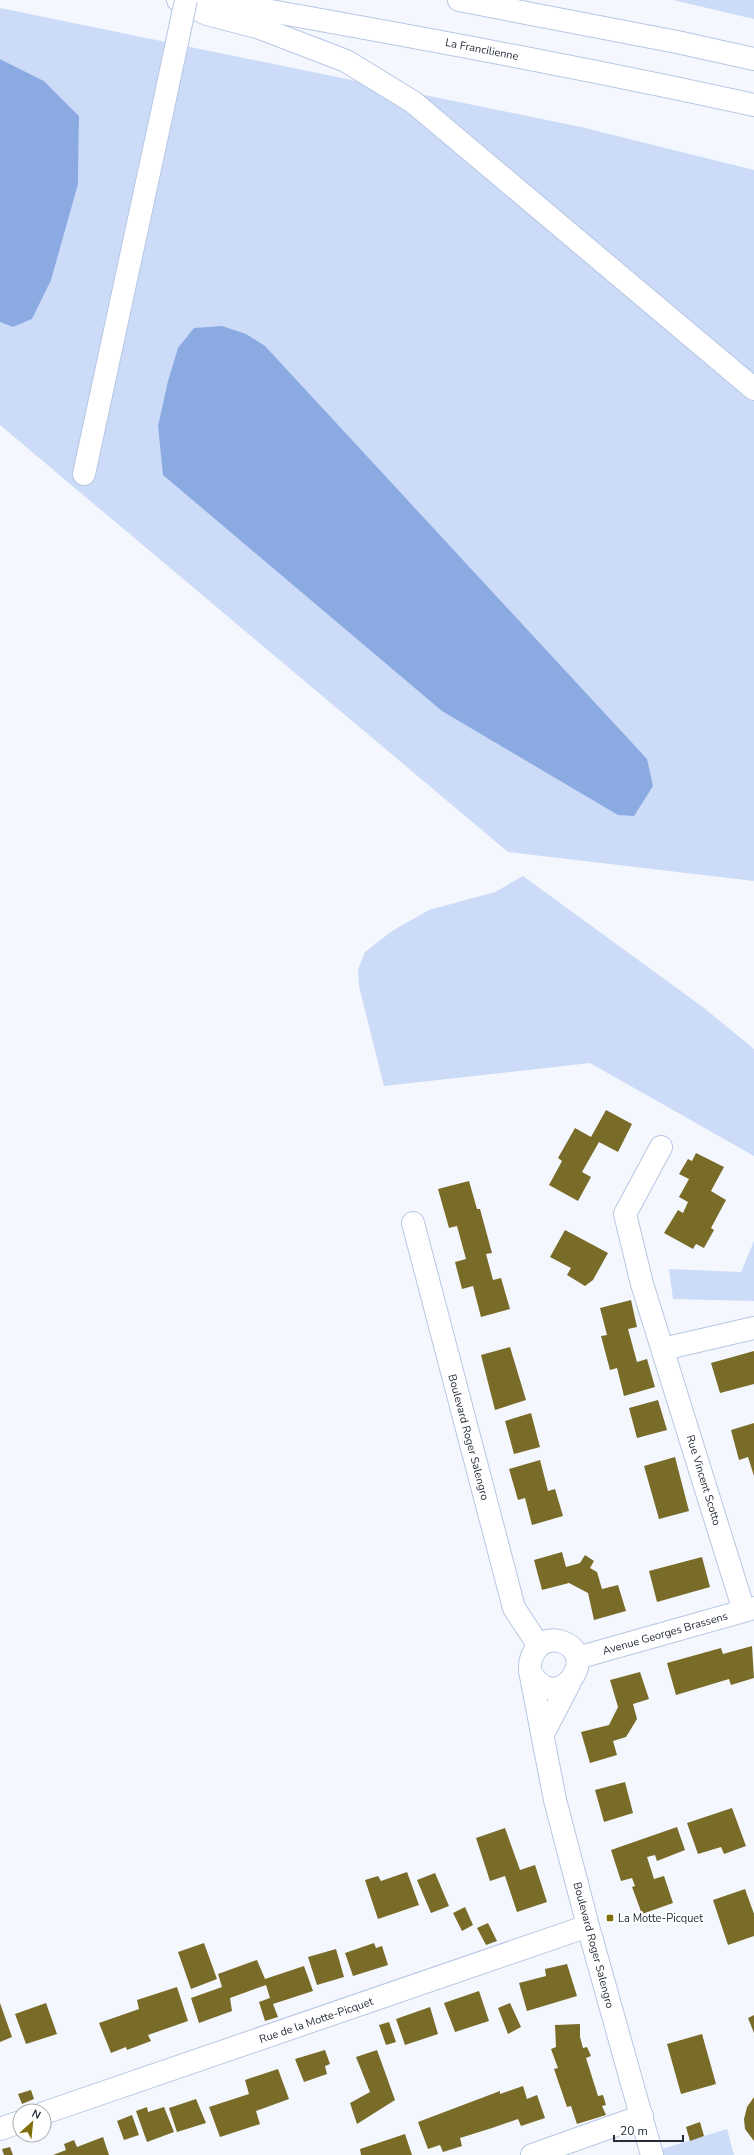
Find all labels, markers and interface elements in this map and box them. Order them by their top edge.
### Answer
street label: La Francilienne [444,35,520,64]
street label: Boulevard Roger Salengro [444,1372,493,1502]
street label: Rue Vincent Scotto [683,1433,724,1527]
street label: Avenue Georges Brassens [601,1608,730,1659]
street label: Boulevard Roger Salengro [569,1880,618,2010]
place label: La Motte-Picquet [618,1911,703,1926]
marker: La Motte-Picquet [605,1913,615,1923]
street label: Rue de la Motte-Picquet [257,1994,375,2047]
north arrow [12,2103,52,2143]
text: N [29,2106,43,2123]
scale bar [614,2117,683,2143]
text: 20 m [620,2123,648,2139]

